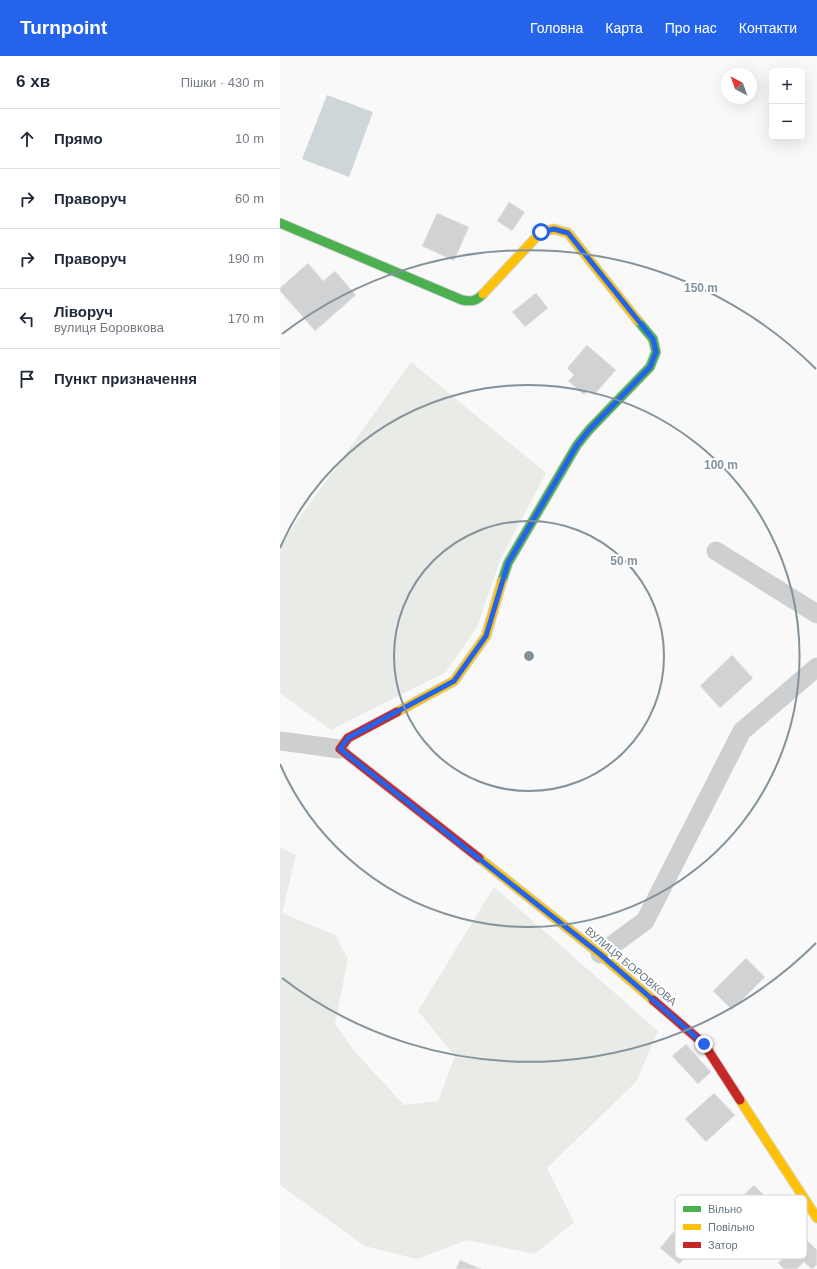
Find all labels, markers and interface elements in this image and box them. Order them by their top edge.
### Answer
text: Turnpoint [20,17,107,38]
text: Головна [530,20,583,36]
text: Карта [605,20,643,36]
text: Про нас [665,20,717,36]
text: Контакти [739,20,797,36]
north arrow [721,68,757,104]
map controls [769,68,805,140]
button: + [769,68,805,104]
text: 6 хв [16,72,50,91]
text: Пішки · 430 m [181,75,264,90]
button: − [769,104,805,140]
icon: ahead [16,128,38,150]
text: Прямо [54,130,103,147]
text: 10 m [235,131,264,146]
icon: right [16,188,38,210]
text: Праворуч [54,190,127,207]
text: 60 m [235,191,264,206]
route start [532,223,550,241]
icon: right [16,248,38,270]
text: Праворуч [54,250,127,267]
text: 190 m [228,251,264,266]
text: 150 m [684,281,718,295]
text: Ліворуч [54,303,113,320]
icon: left [16,308,38,330]
text: 170 m [228,311,264,326]
text: вулиця Боровкова [54,320,164,335]
icon: arrive [16,368,38,390]
text: Пункт призначення [54,370,197,387]
text: 100 m [704,458,738,472]
text: 50 m [610,554,638,568]
centre of rings [522,649,536,663]
street label: ВУЛИЦЯ БОРОВКОВА [583,924,680,1008]
route end [695,1035,713,1053]
legend [675,1195,807,1259]
text: Вільно [708,1203,742,1215]
text: Повільно [708,1221,755,1233]
text: Затор [708,1239,738,1251]

